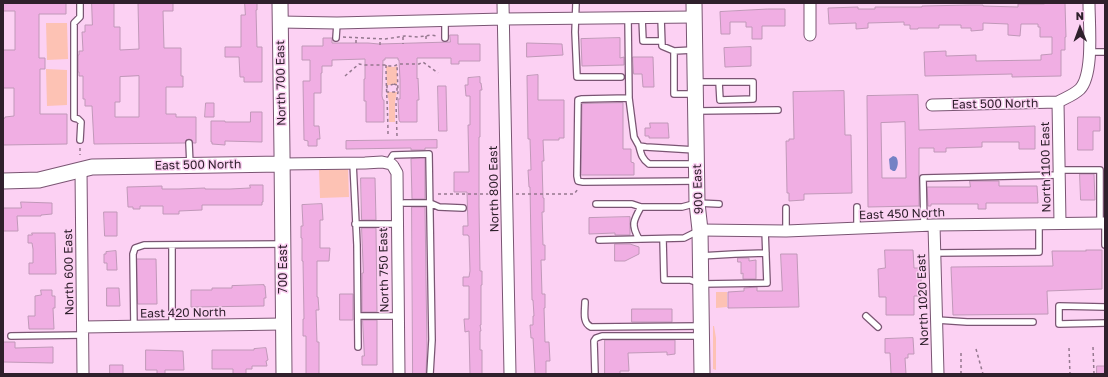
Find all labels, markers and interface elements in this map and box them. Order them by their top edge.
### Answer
north arrow [1060,8,1100,48]
text: N [1075,9,1084,22]
street label: North 700 East [273,40,289,126]
street label: East 500 North [952,96,1038,112]
street label: North 1100 East [1038,121,1054,213]
street label: North 800 East [486,146,502,232]
street label: East 500 North [155,157,241,173]
street label: 900 East [690,164,706,214]
street label: East 450 North [859,205,945,223]
street label: North 750 East [376,227,392,313]
street label: North 600 East [61,229,77,315]
street label: 700 East [276,244,290,294]
street label: North 1020 East [914,254,932,346]
street label: East 420 North [140,305,226,321]

